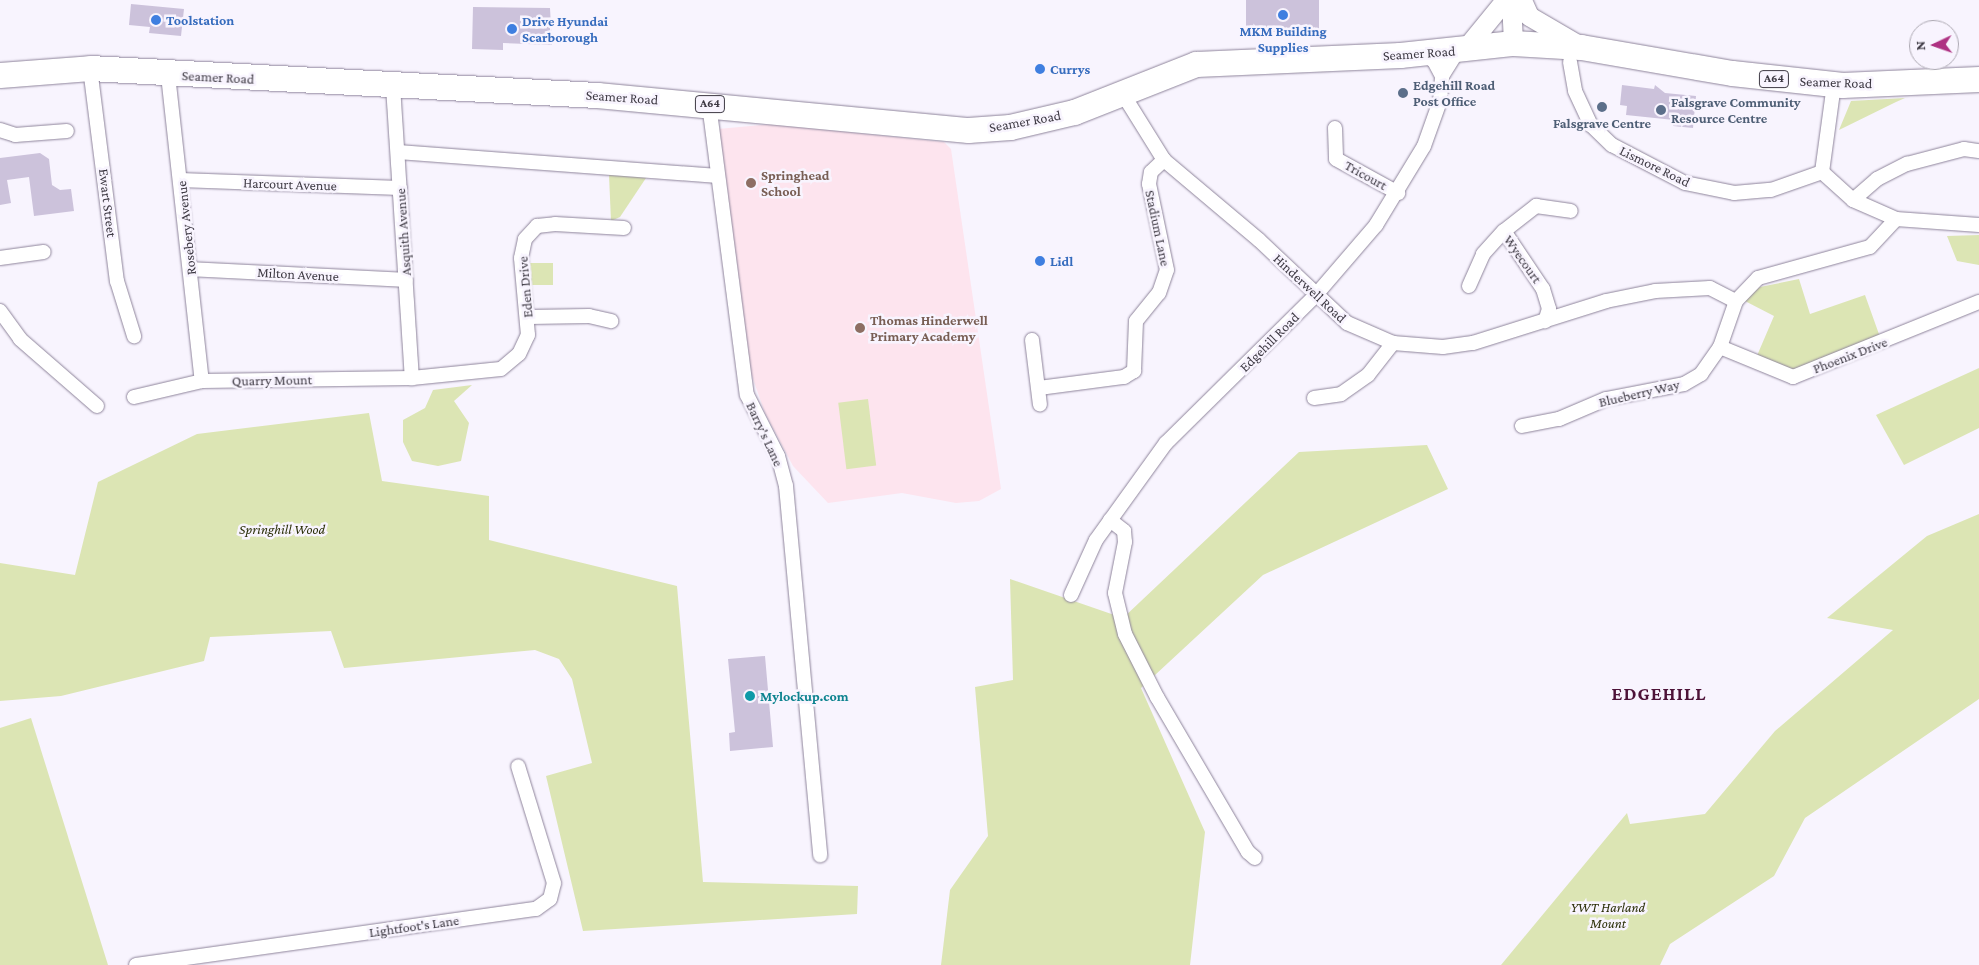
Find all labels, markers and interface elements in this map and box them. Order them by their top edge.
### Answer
marker: MKM Building Supplies [1277,9,1289,21]
place label: Toolstation [166,12,234,28]
place label: Drive Hyundai Scarborough [522,13,608,46]
marker: Toolstation [150,14,162,26]
north arrow [1909,20,1959,70]
marker: Drive Hyundai Scarborough [506,23,518,35]
place label: MKM Building Supplies [1239,23,1327,56]
text: N [1912,41,1928,51]
street label: Seamer Road [1382,42,1456,64]
place label: Currys [1050,61,1090,77]
marker: Currys [1034,63,1046,75]
street label: Seamer Road [181,67,255,87]
road number: A64 [1758,70,1790,88]
street label: Seamer Road [1799,72,1873,92]
place label: Edgehill Road Post Office [1413,77,1495,110]
street label: Seamer Road [585,86,659,108]
marker: Edgehill Road Post Office [1397,87,1409,99]
place label: Falsgrave Community Resource Centre [1671,94,1801,126]
road number: A64 [694,95,726,114]
marker: Falsgrave Centre [1596,101,1608,113]
marker: Falsgrave Community Resource Centre [1655,104,1667,116]
street label: Seamer Road [988,106,1062,136]
place label: Falsgrave Centre [1553,115,1651,131]
street label: Lismore Road [1617,142,1693,190]
street label: Tricourt [1342,157,1390,193]
place label: Springhead School [761,167,830,200]
street label: Ewart Street [95,168,121,238]
street label: Harcourt Avenue [243,174,337,194]
marker: Springhead School [745,177,757,189]
street label: Rosebery Avenue [173,180,199,276]
street label: Asquith Avenue [392,188,414,276]
street label: Stadium Lane [1142,189,1174,267]
street label: Wyecourt [1500,232,1546,286]
street label: Hinderwell Road [1270,250,1350,326]
place label: Lidl [1050,253,1073,269]
marker: Lidl [1034,255,1046,267]
street label: Eden Drive [514,256,536,318]
street label: Milton Avenue [257,263,339,285]
street label: Edgehill Road [1236,309,1302,375]
place label: Thomas Hinderwell Primary Academy [870,312,988,344]
marker: Thomas Hinderwell Primary Academy [854,322,866,334]
street label: Phoenix Drive [1810,333,1890,377]
street label: Quarry Mount [232,371,312,389]
street label: Blueberry Way [1597,376,1681,410]
street label: Barry's Lane [743,399,787,469]
park label: Springhill Wood [239,521,325,537]
district label: EDGEHILL [1611,683,1707,705]
place label: Mylockup.com [760,688,849,704]
marker: Mylockup.com [744,690,756,702]
park label: YWT Harland Mount [1571,899,1645,932]
street label: Lightfoot's Lane [368,911,460,941]

